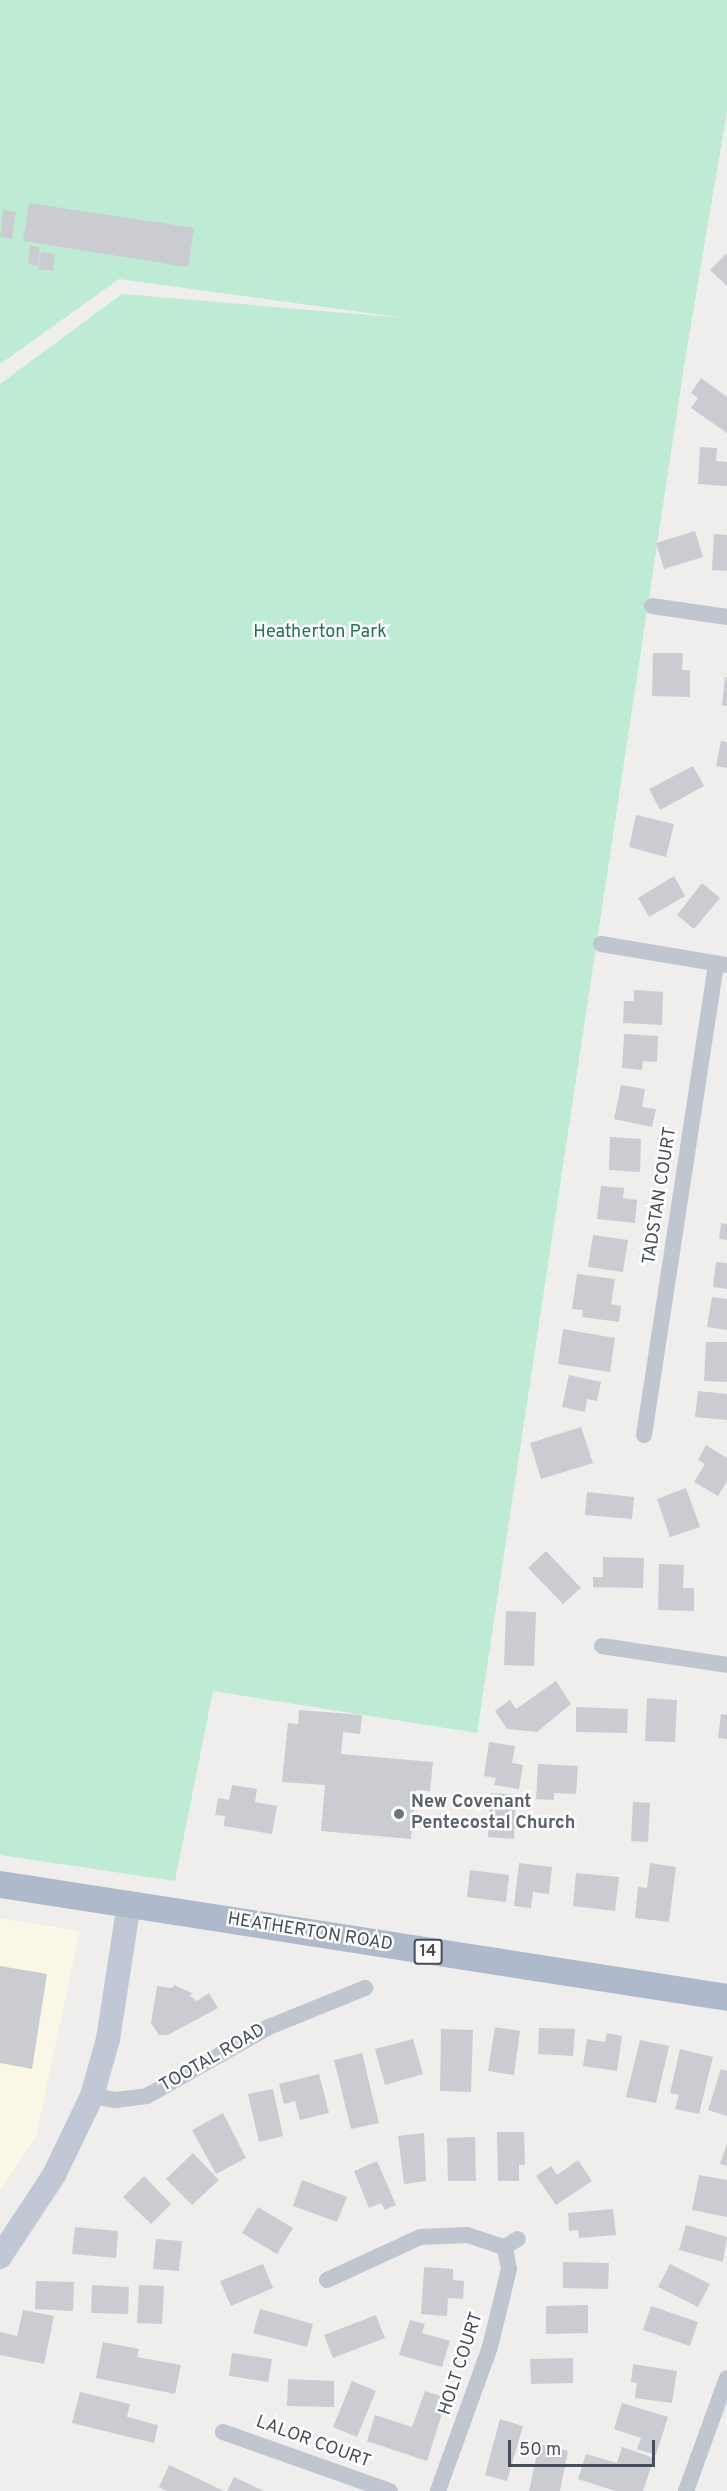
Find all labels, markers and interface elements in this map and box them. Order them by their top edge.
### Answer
park label: Heatherton Park [253,622,387,644]
street label: TADSTAN COURT [639,1126,683,1266]
place label: New Covenant Pentecostal Church [411,1793,575,1836]
marker: New Covenant Pentecostal Church [392,1807,406,1821]
street label: HEATHERTON ROAD [226,1909,394,1957]
road number: 14 [413,1939,443,1965]
street label: TOOTAL ROAD [156,2020,270,2098]
street label: HOLT COURT [435,2309,489,2419]
street label: LALOR COURT [253,2412,373,2474]
scale bar [511,2428,658,2466]
text: 50 m [519,2439,561,2462]

